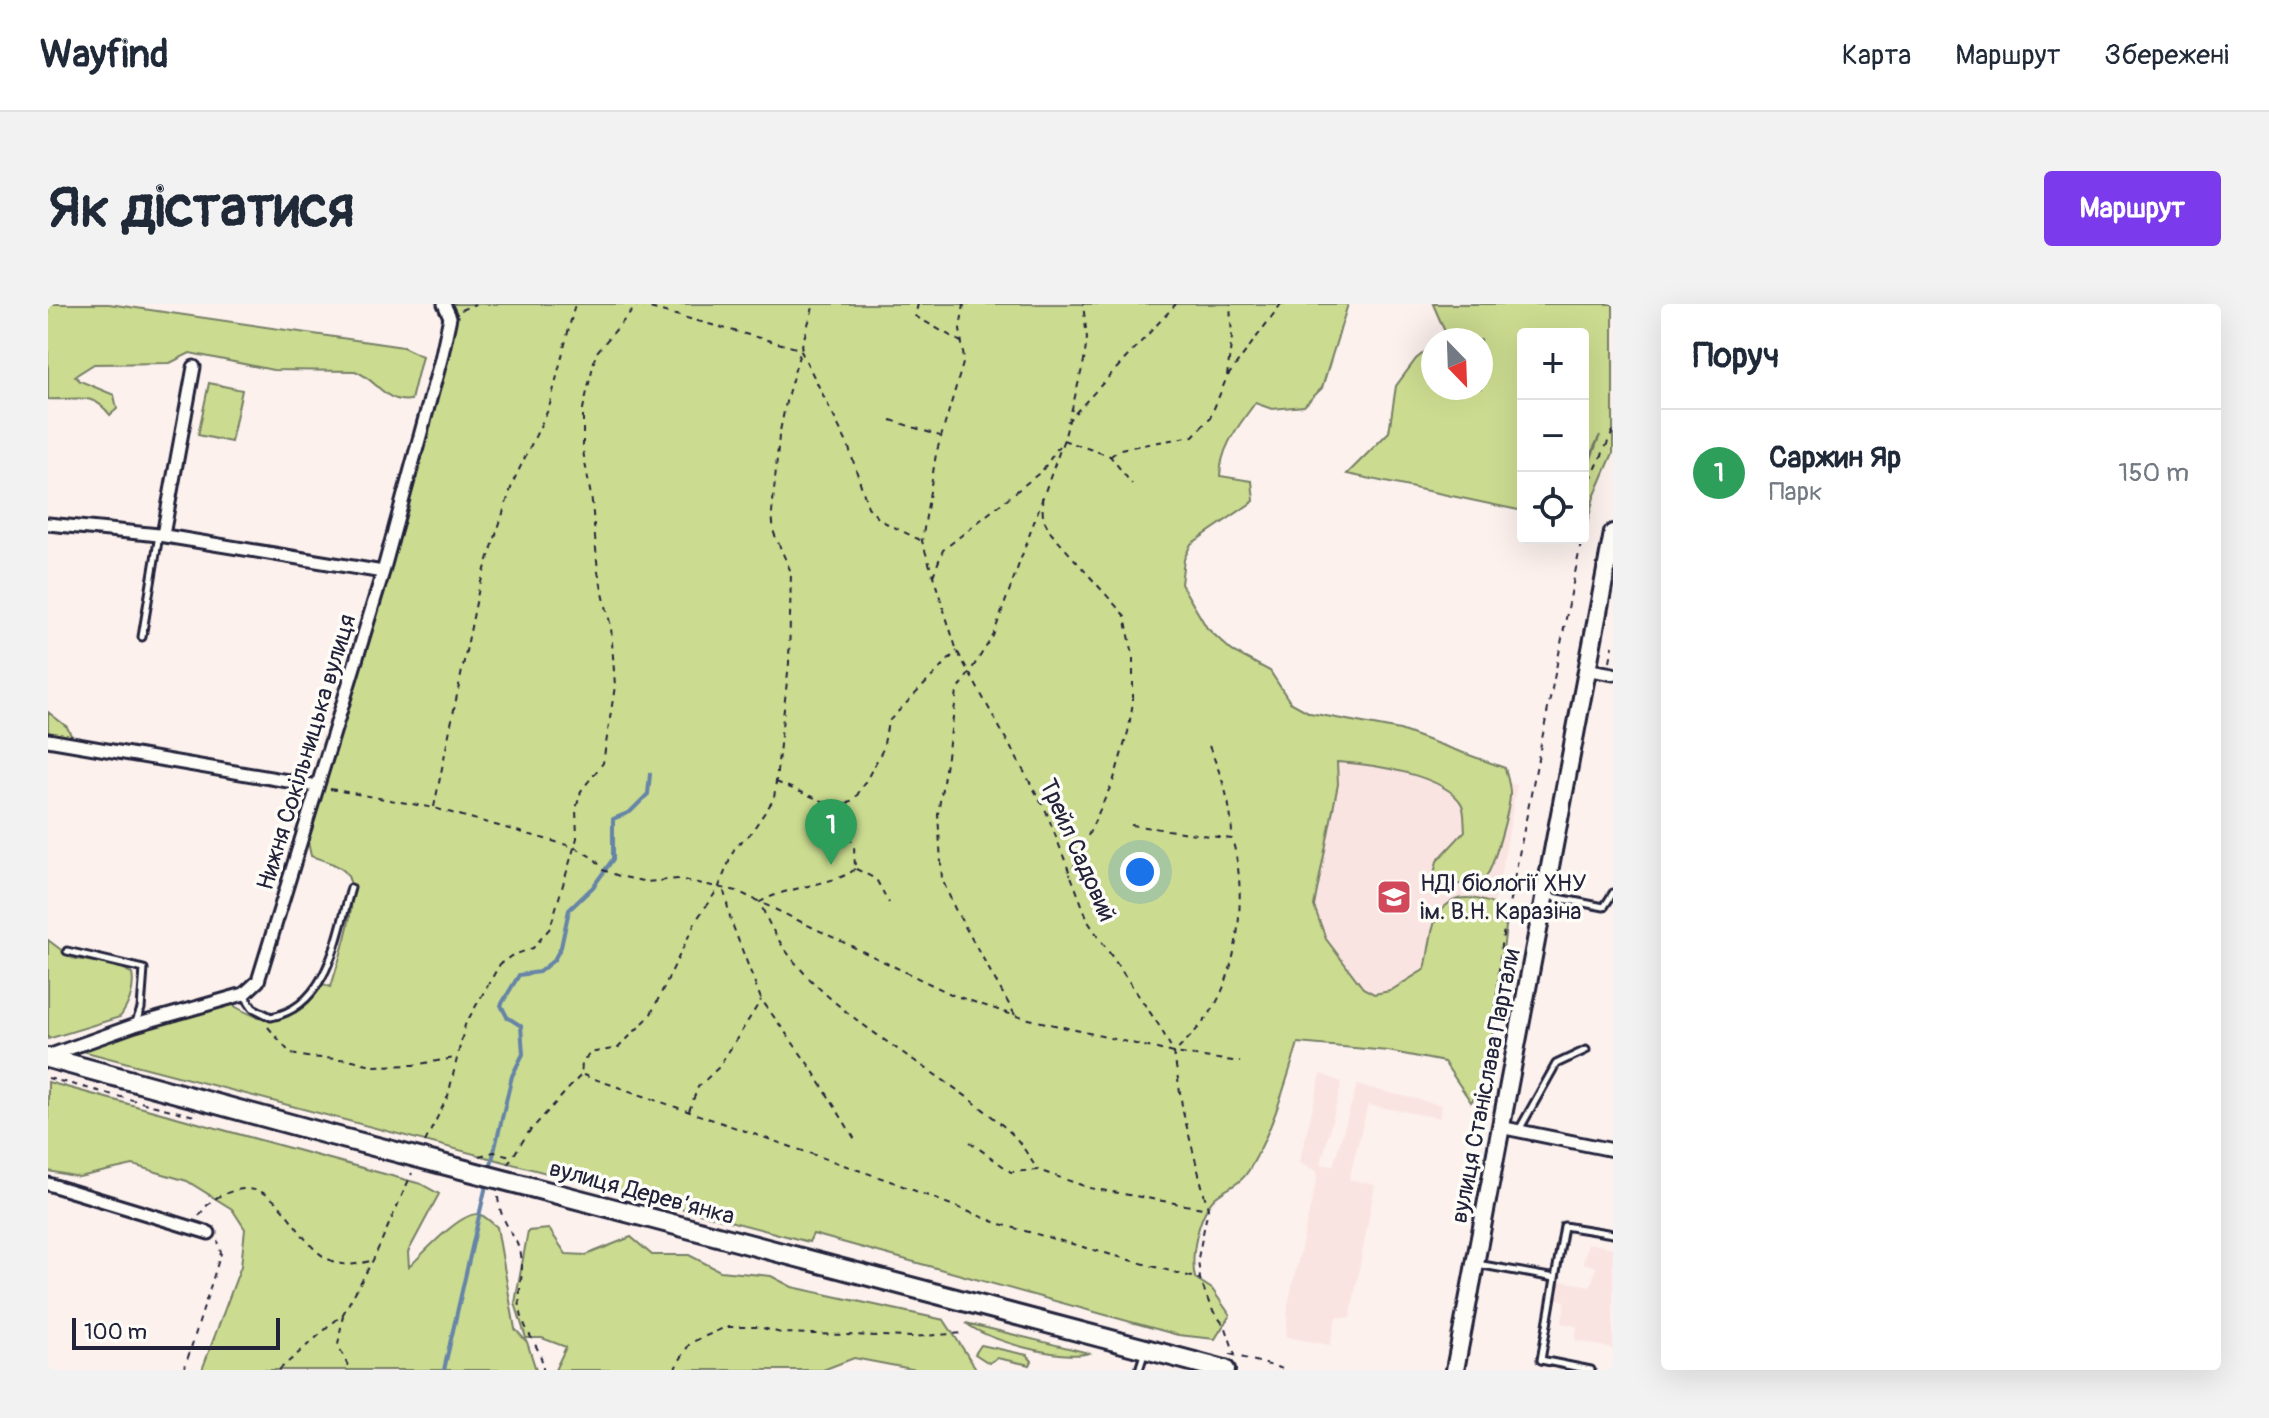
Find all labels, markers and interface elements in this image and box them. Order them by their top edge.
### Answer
text: Wayfind [40,31,169,79]
text: Карта [1842,38,1911,73]
text: Маршрут [1955,38,2061,73]
text: Збережені [2105,38,2229,73]
button: Маршрут [2044,171,2221,246]
text: Як дістатися [48,174,354,243]
north arrow [1421,328,1493,400]
map controls [1517,328,1589,544]
button: + [1517,328,1589,400]
text: Поруч [1693,335,1779,378]
button: − [1517,400,1589,472]
text: Саржин Яр [1769,439,1901,476]
text: 1 [1714,457,1724,489]
text: 150 m [2118,457,2189,489]
button: locate [1517,472,1589,544]
text: Парк [1769,476,1822,508]
street label: Нижня Сокільницька вулиця [251,611,362,894]
street label: Трейл Садовий [1033,774,1122,926]
pin: 1 [805,799,857,865]
your location [1120,852,1160,892]
place label: НДІ біології ХНУ ім. В.Н. Каразіна [1420,869,1586,926]
school or university icon: НДІ біології ХНУ ім. В.Н. Каразіна [1375,878,1413,916]
street label: вулиця Станіслава Партали [1445,946,1526,1226]
street label: вулиця Дерев’янка [546,1154,738,1231]
scale bar [72,1314,280,1350]
text: 100 m [84,1318,147,1346]

